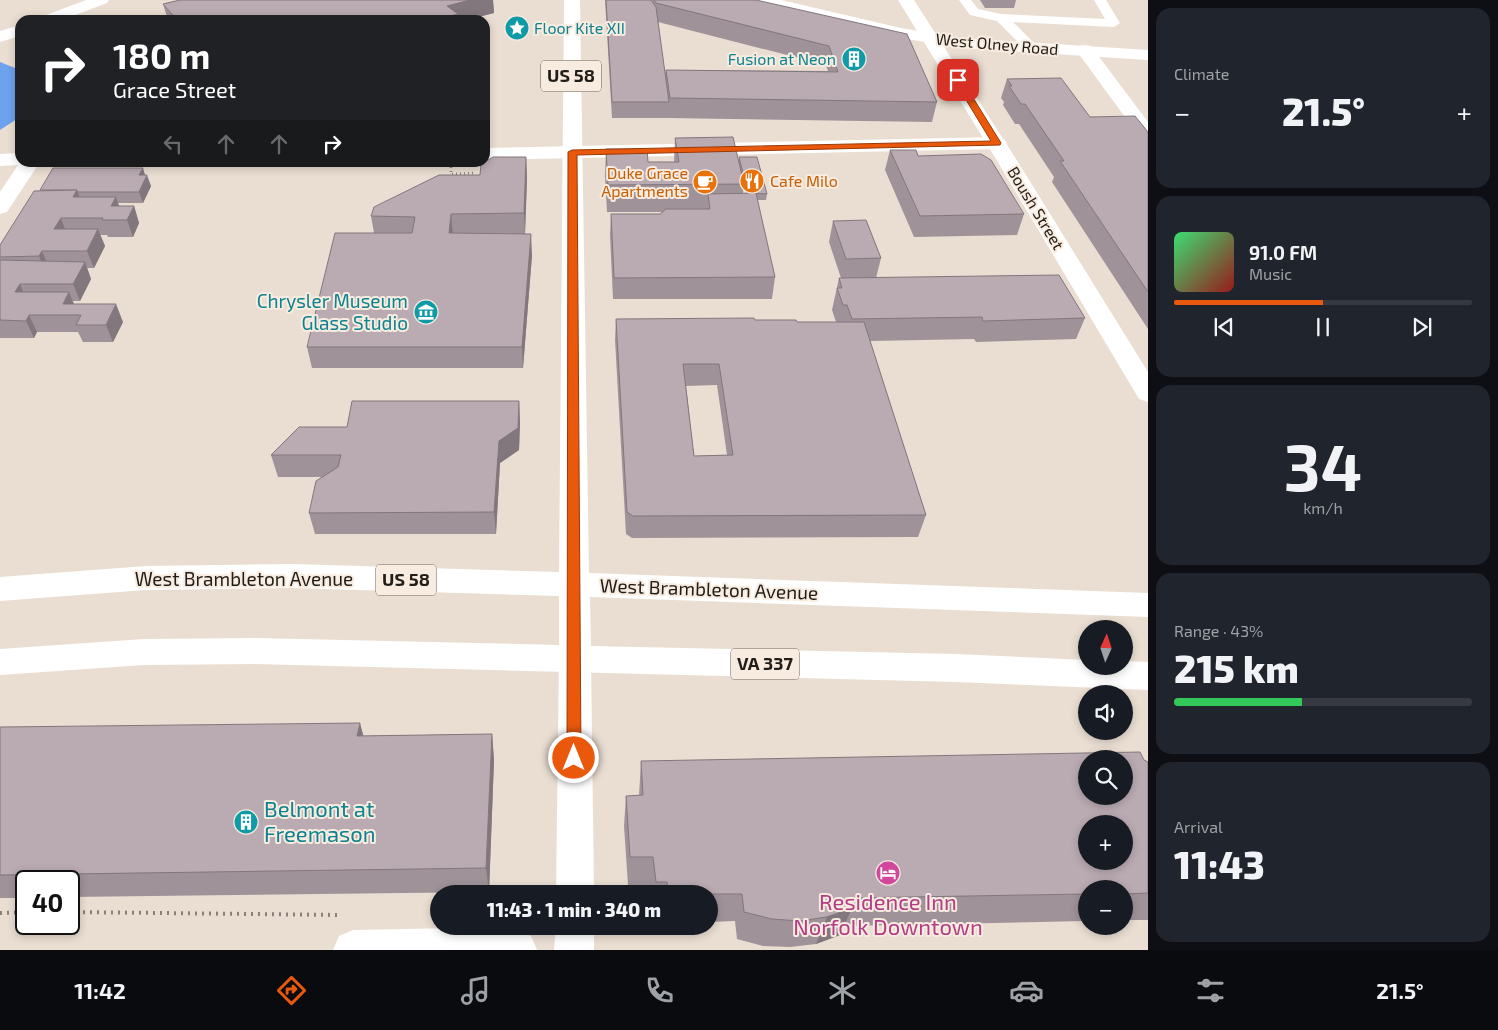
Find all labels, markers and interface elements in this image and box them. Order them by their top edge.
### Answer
place icon: Floor Kite XII [504,15,530,41]
place label: Floor Kite XII [534,18,625,37]
street label: West Olney Road [935,29,1059,58]
text: 180 m [113,34,210,76]
icon: right [30,35,95,100]
building icon: Fusion at Neon [841,46,867,72]
place label: Fusion at Neon [728,49,836,68]
pin [937,59,979,101]
road number: US 58 [541,60,601,92]
text: Climate [1174,64,1229,83]
icon: arrive [944,66,972,94]
text: Grace Street [113,76,236,102]
text: 21.5° [1282,88,1365,134]
text: − [1174,95,1190,129]
text: + [1457,95,1472,129]
icon: left [159,130,187,158]
icon: ahead [212,130,240,158]
icon: ahead [265,130,293,158]
icon: right [318,130,346,158]
place label: Duke Grace Apartments [601,163,688,200]
street label: Boush Street [1004,163,1069,253]
restaurant icon: Cafe Milo [739,168,765,194]
cafe icon: Duke Grace Apartments [692,169,718,195]
place label: Cafe Milo [770,171,838,190]
text: 91.0 FM [1249,241,1317,264]
text: Music [1249,264,1292,283]
place label: Chrysler Museum Glass Studio [257,289,408,334]
museum icon: Chrysler Museum Glass Studio [413,299,439,325]
icon: previous [1210,313,1238,341]
icon: pause [1309,313,1337,341]
icon: next [1408,313,1436,341]
text: 34 [1284,426,1362,504]
text: km/h [1303,498,1343,517]
road number: US 58 [376,564,436,596]
street label: West Brambleton Avenue [135,567,353,590]
street label: West Brambleton Avenue [599,573,819,604]
north arrow [1078,620,1132,675]
map controls [1078,620,1133,935]
text: Range · 43% [1174,621,1263,640]
text: 215 km [1174,645,1299,691]
road number: VA 337 [731,649,799,680]
button: sound [1078,685,1133,740]
position arrow [547,731,599,783]
button: search [1078,750,1133,805]
place label: Belmont at Freemason [264,795,375,846]
building icon: Belmont at Freemason [233,809,259,835]
button: + [1078,815,1133,870]
text: Arrival [1174,817,1223,836]
text: 11:43 [1174,841,1265,887]
hotel icon: Residence Inn Norfolk Downtown [875,860,901,886]
speed limit sign: 40 [15,870,80,935]
button: − [1078,880,1133,935]
place label: Residence Inn Norfolk Downtown [793,888,983,939]
text: 11:43 · 1 min · 340 m [487,898,661,921]
icon: directions [274,973,309,1008]
icon: music [458,973,493,1008]
icon: phone [642,973,677,1008]
icon: climate [825,973,860,1008]
icon: car [1009,973,1044,1008]
icon: filters [1193,973,1228,1008]
text: 11:42 [74,977,126,1003]
text: 21.5° [1376,977,1424,1003]

